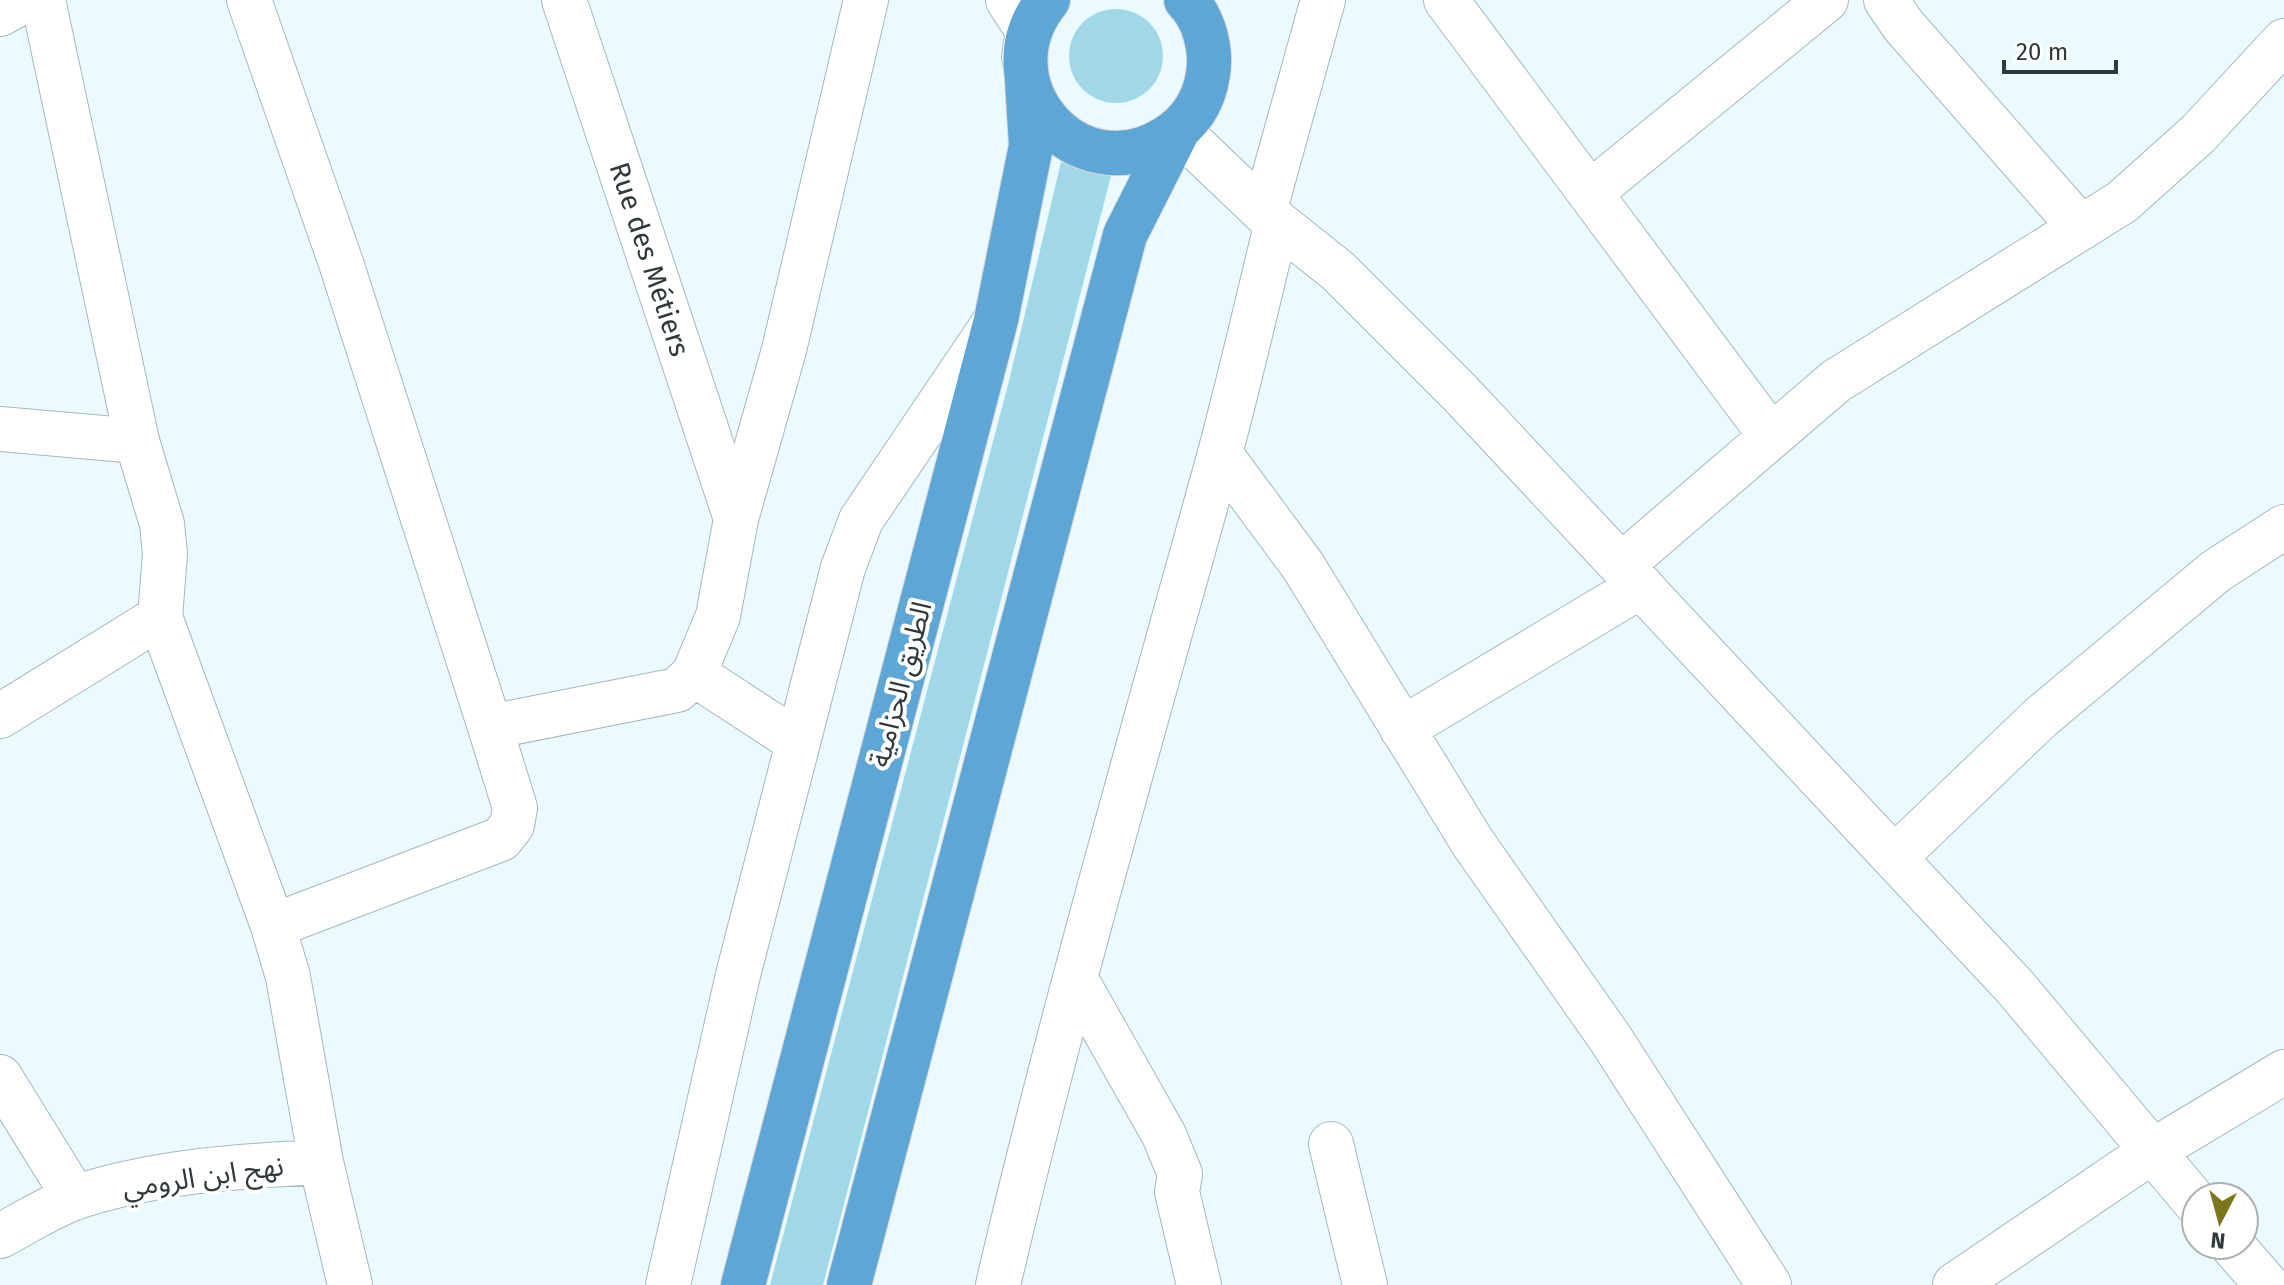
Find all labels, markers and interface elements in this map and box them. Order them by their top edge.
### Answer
scale bar [2004,24,2116,74]
text: 20 m [2016,38,2068,66]
street label: Rue des Métiers [603,158,696,360]
street label: الطريق الحزامية [863,598,939,771]
street label: نهج ابن الرومي [120,1149,286,1209]
north arrow [2180,1181,2260,1261]
text: N [2209,1226,2227,1255]

